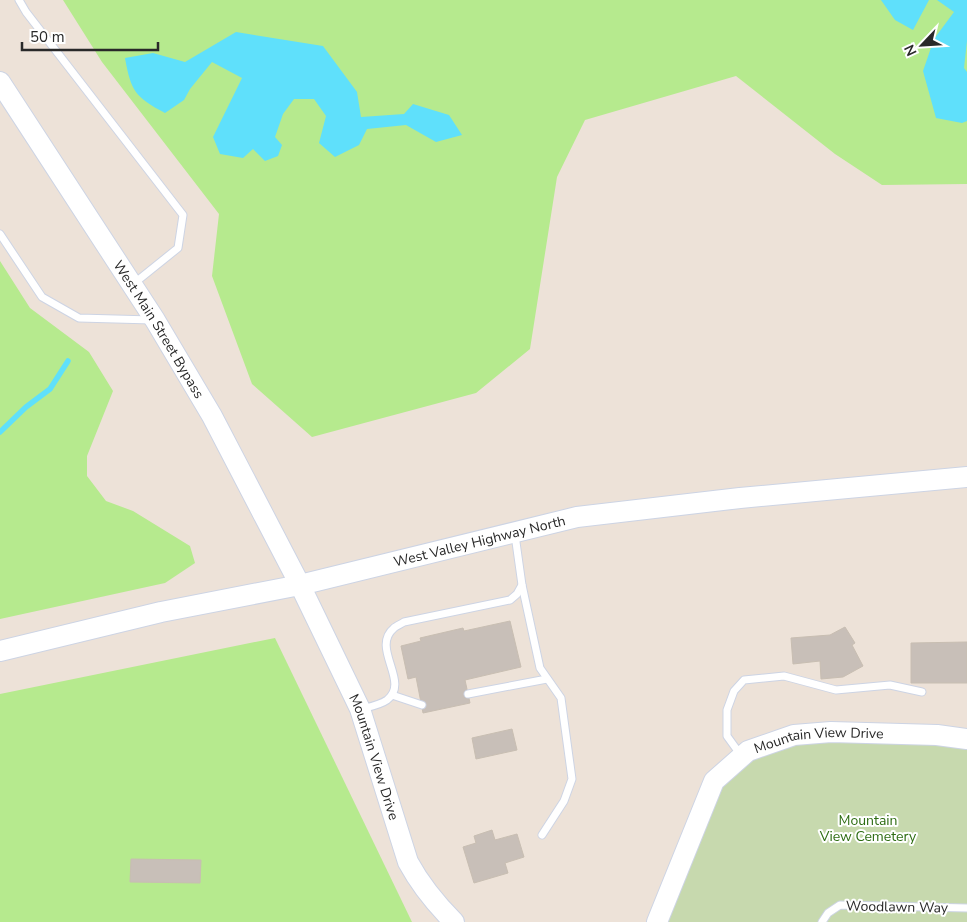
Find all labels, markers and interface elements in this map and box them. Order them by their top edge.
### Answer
scale bar [22,20,159,52]
north arrow [897,20,947,70]
text: 50 m [30,27,65,47]
text: N [900,42,921,59]
street label: West Main Street Bypass [109,257,209,402]
street label: West Valley Highway North [392,511,567,571]
street label: Mountain View Drive [345,691,404,822]
street label: Mountain View Drive [751,722,884,758]
park label: Mountain View Cemetery [819,811,917,846]
street label: Woodlawn Way [846,897,949,917]

